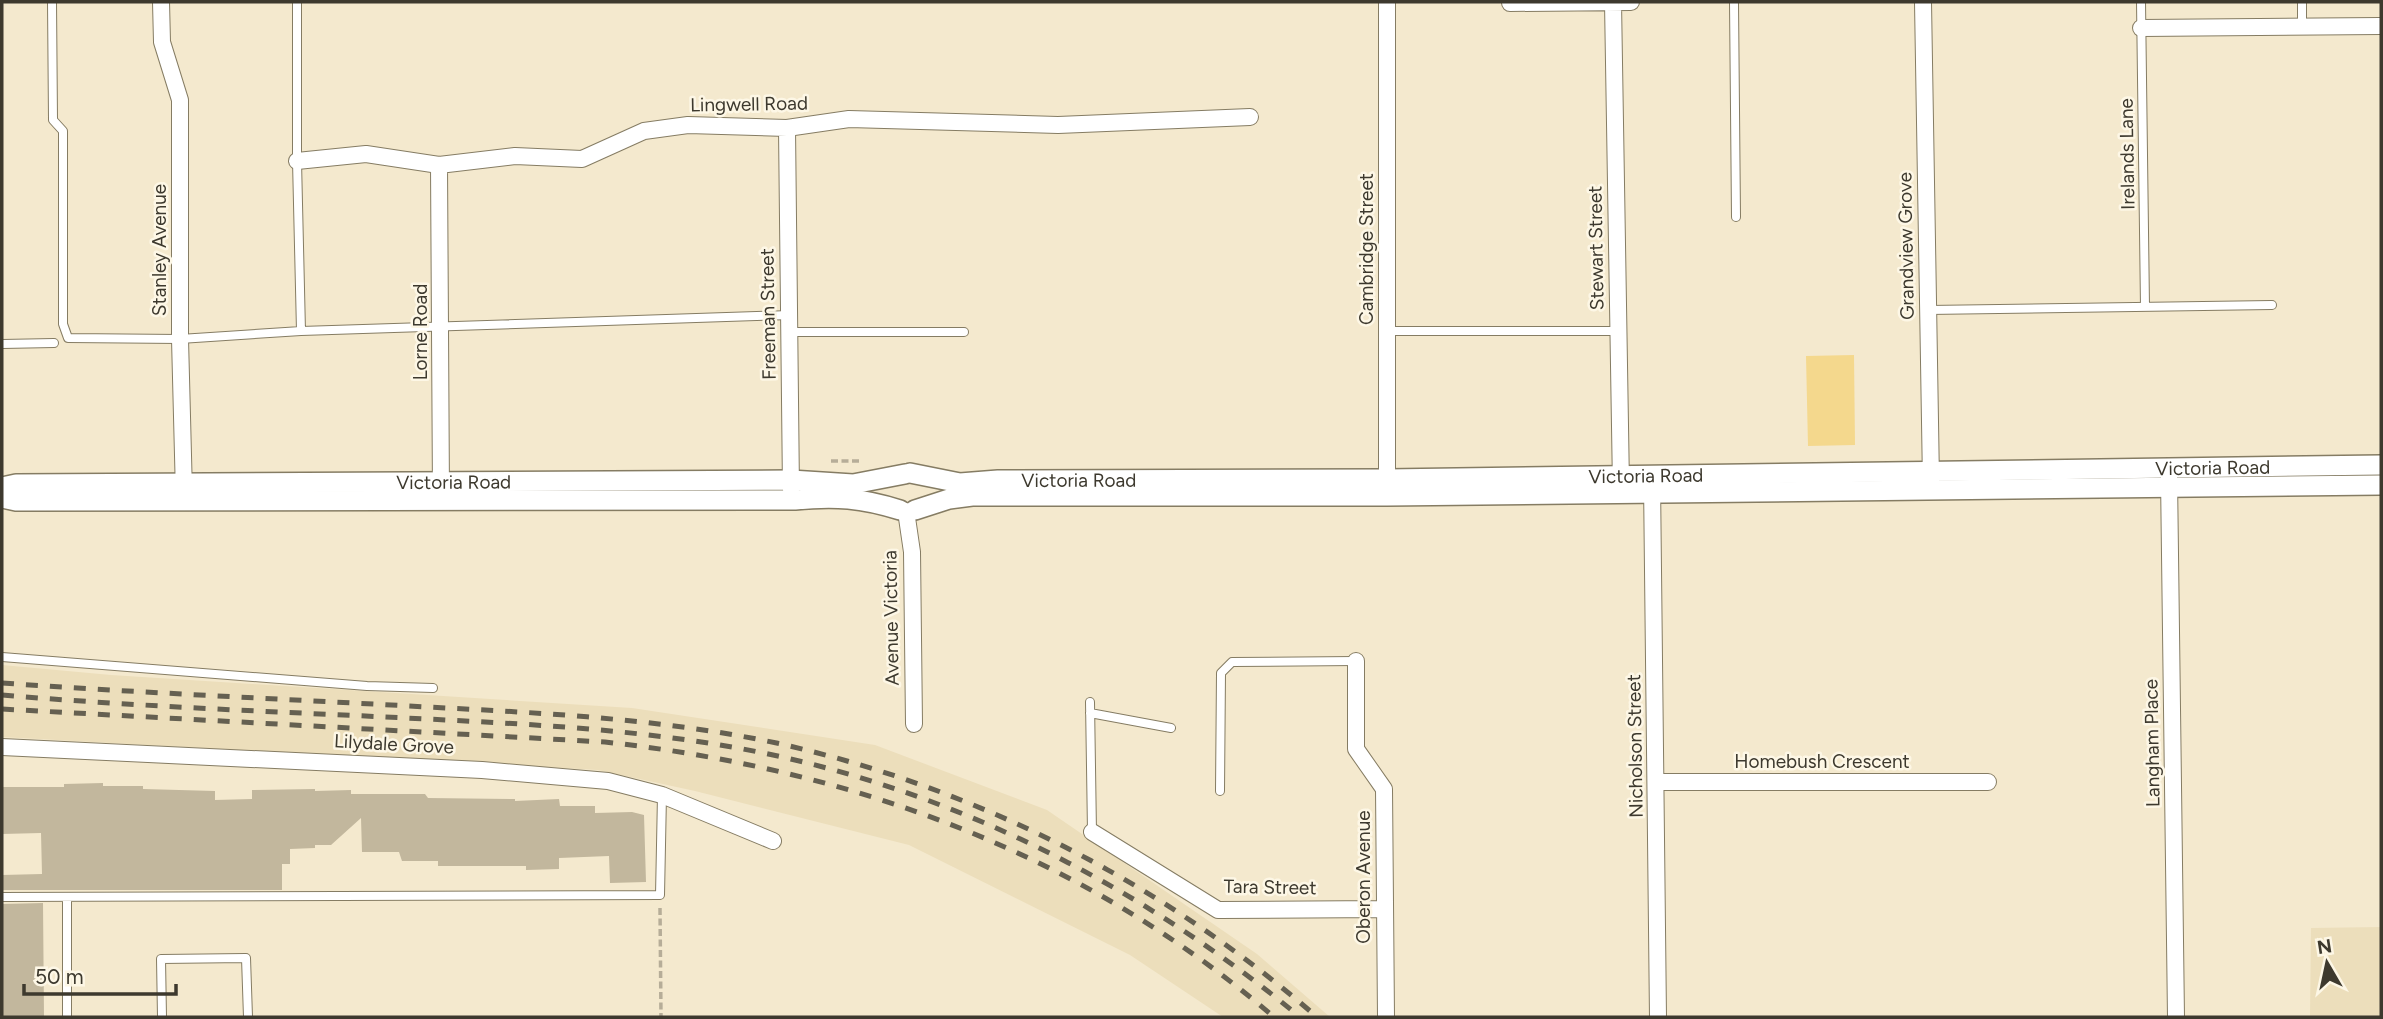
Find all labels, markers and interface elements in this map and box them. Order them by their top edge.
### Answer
street label: Lingwell Road [690,91,808,117]
street label: Irelands Lane [2115,98,2139,210]
street label: Grandview Grove [1893,172,1919,320]
street label: Cambridge Street [1355,173,1378,325]
street label: Stanley Avenue [148,184,171,316]
street label: Stewart Street [1583,185,1609,311]
street label: Freeman Street [755,248,781,380]
street label: Lorne Road [409,284,432,380]
street label: Victoria Road [2155,455,2271,480]
street label: Victoria Road [1588,463,1704,488]
street label: Victoria Road [1021,468,1136,491]
street label: Victoria Road [396,470,511,494]
street label: Avenue Victoria [878,550,904,686]
street label: Nicholson Street [1622,674,1648,818]
street label: Langham Place [2139,679,2165,807]
street label: Lilydale Grove [333,729,455,759]
street label: Homebush Crescent [1734,750,1910,773]
street label: Oberon Avenue [1352,810,1375,944]
street label: Tara Street [1223,875,1317,899]
north arrow [2292,928,2362,998]
text: N [2315,934,2333,959]
scale bar [24,953,177,997]
text: 50 m [35,964,84,989]

